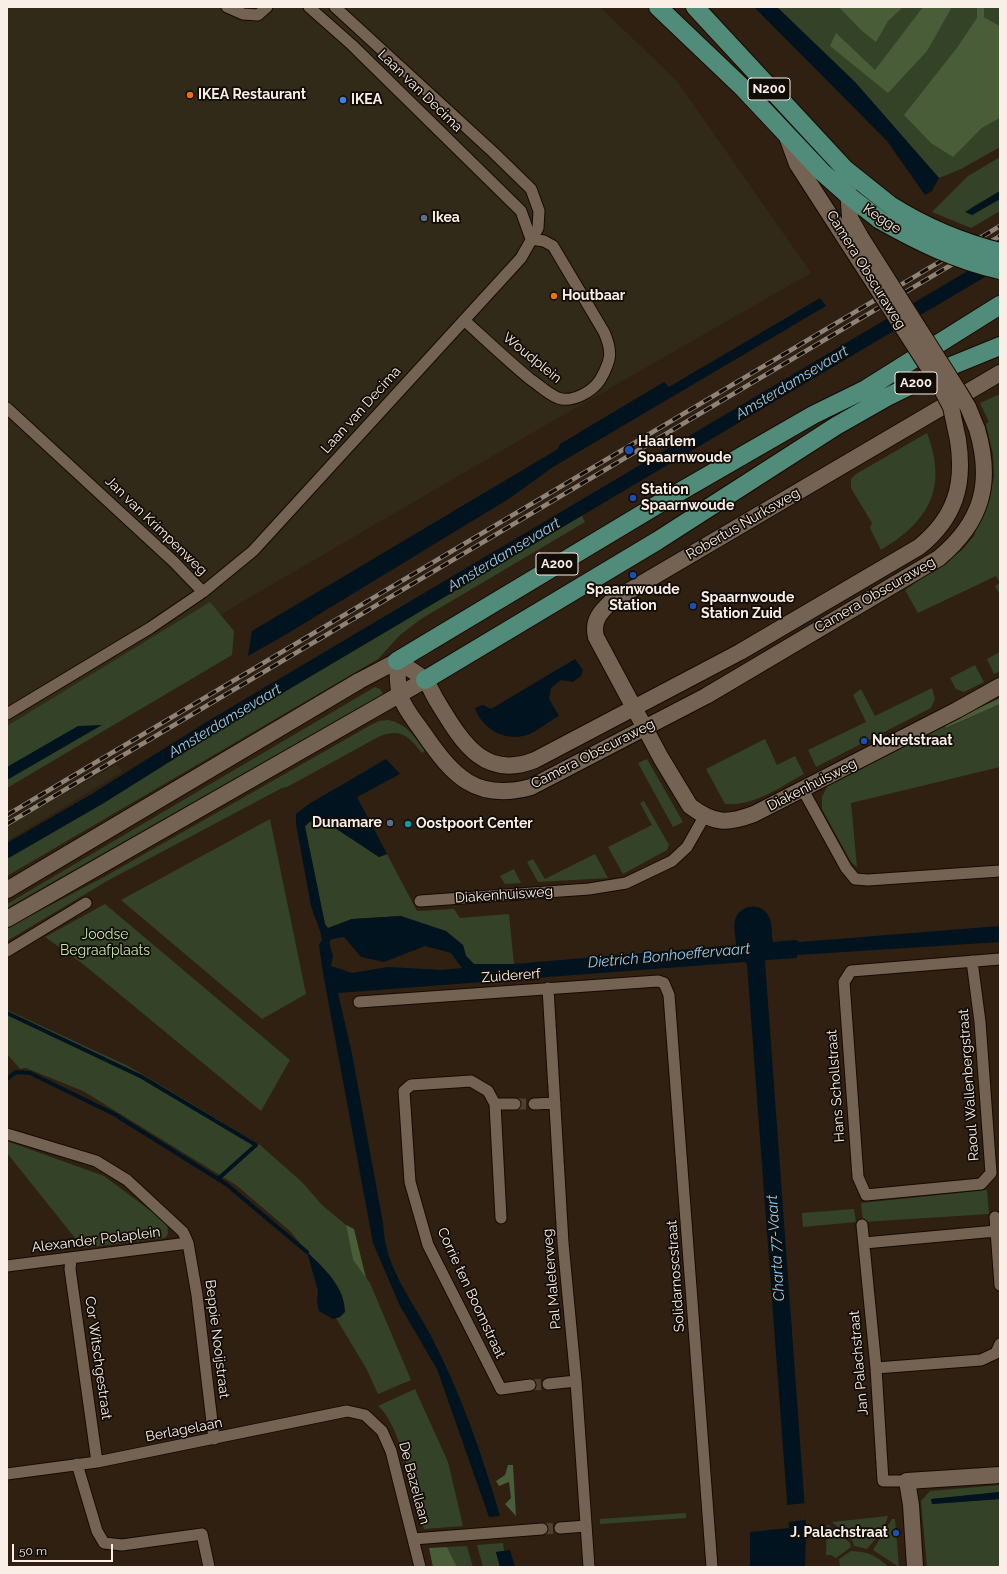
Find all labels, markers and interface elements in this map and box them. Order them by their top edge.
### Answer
street label: Laan van Decima [374,46,466,136]
road number: N200 [748,78,790,100]
place label: IKEA Restaurant [198,87,306,103]
marker: IKEA Restaurant [185,90,195,100]
place label: IKEA [351,92,382,108]
marker: IKEA [338,95,348,105]
street label: Kegge [860,200,904,238]
street label: Camera Obscuraweg [823,208,909,332]
place label: Ikea [432,210,460,226]
marker: Ikea [419,213,429,223]
place label: Houtbaar [562,288,625,304]
marker: Houtbaar [549,291,559,301]
street label: Woudplein [499,329,565,387]
water label: Amsterdamsevaart [732,342,852,424]
street label: Laan van Decima [318,363,404,457]
road number: A200 [895,372,937,394]
place label: Haarlem Spaarnwoude [638,434,731,466]
marker: Haarlem Spaarnwoude [623,444,635,456]
street label: Jan van Krimpenweg [101,473,211,579]
place label: Station Spaarnwoude [641,482,734,514]
street label: Robertus Nurksweg [683,485,803,563]
marker: Station Spaarnwoude [628,493,638,503]
water label: Amsterdamsevaart [444,514,564,596]
road number: A200 [536,553,578,575]
street label: Camera Obscuraweg [812,554,938,636]
marker: Spaarnwoude Station [628,570,638,580]
place label: Spaarnwoude Station [586,582,680,614]
place label: Spaarnwoude Station Zuid [701,590,794,622]
marker: Spaarnwoude Station Zuid [688,601,698,611]
water label: Amsterdamsevaart [165,680,285,762]
street label: Camera Obscuraweg [528,716,658,792]
place label: Noiretstraat [872,733,953,749]
marker: Noiretstraat [859,736,869,746]
street label: Diakenhuisweg [764,755,860,815]
place label: Dunamare [312,815,382,831]
place label: Oostpoort Center [416,816,533,832]
marker: Dunamare [385,818,395,828]
marker: Oostpoort Center [403,819,413,829]
street label: Diakenhuisweg [454,883,554,907]
park label: Joodse Begraafplaats [60,927,150,960]
water label: Dietrich Bonhoeffervaart [587,940,751,972]
street label: Zuidererf [481,966,541,986]
street label: Raoul Wallenbergstraat [955,1008,983,1162]
street label: Hans Schollstraat [824,1029,848,1143]
water label: Charta 77-Vaart [763,1194,789,1302]
street label: Solidarnoscstraat [664,1219,688,1333]
street label: Alexander Polaplein [31,1224,161,1256]
street label: Corrie ten Boomstraat [433,1225,509,1361]
street label: Pal Maleterweg [539,1228,565,1330]
street label: Beppie Nooijstraat [201,1279,233,1399]
street label: Cor Witschgestraat [81,1295,115,1421]
street label: Jan Palachstraat [846,1310,872,1416]
street label: Berlagelaan [144,1414,224,1446]
street label: De Bazellaan [395,1440,433,1526]
place label: J. Palachstraat [790,1525,888,1541]
marker: J. Palachstraat [891,1528,901,1538]
scale bar [14,1536,115,1562]
text: 50 m [19,1544,47,1558]

